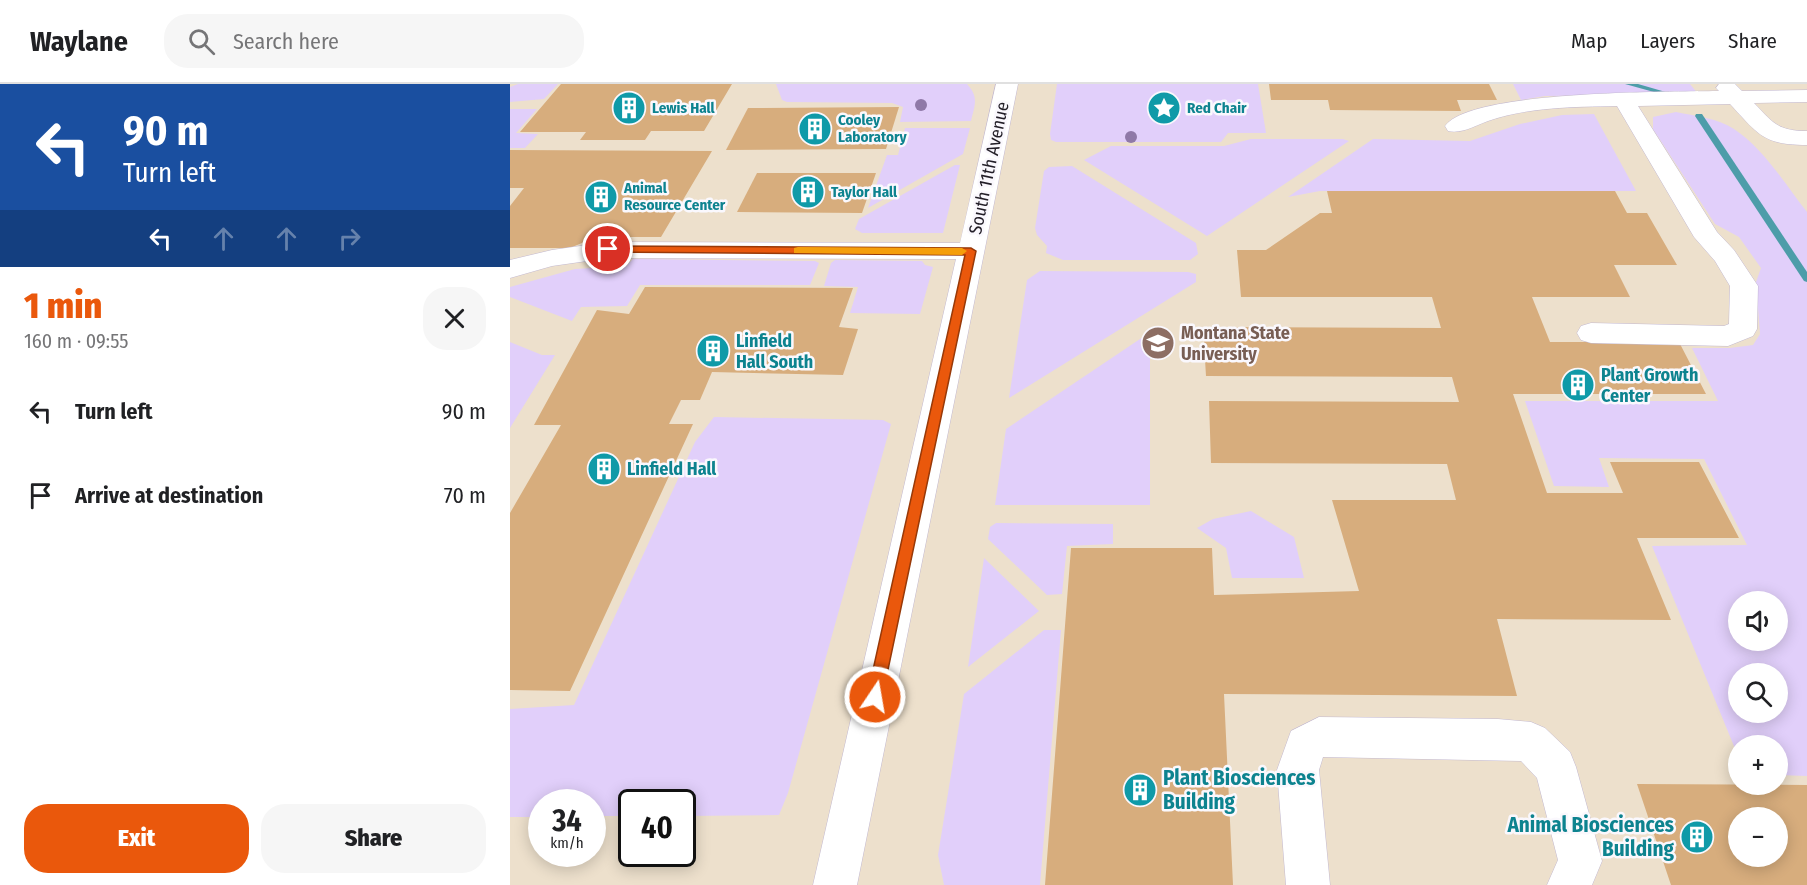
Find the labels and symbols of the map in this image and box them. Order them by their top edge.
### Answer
building icon: Lewis Hall [611,90,647,126]
place icon: Red Chair [1146,90,1182,126]
place label: Lewis Hall [652,99,716,117]
place label: Red Chair [1187,99,1247,117]
street label: South 11th Avenue [964,100,1014,236]
building icon: Cooley Laboratory [797,111,833,147]
place label: Cooley Laboratory [838,111,908,146]
building icon: Taylor Hall [790,174,826,210]
building icon: Animal Resource Center [583,179,619,215]
place label: Animal Resource Center [623,179,726,214]
place label: Taylor Hall [831,183,898,201]
pin [582,223,633,274]
place label: Montana State University [1181,322,1290,365]
school or university icon: Montana State University [1140,325,1176,361]
place label: Linfield Hall South [736,330,813,373]
building icon: Linfield Hall South [695,333,731,369]
place label: Plant Growth Center [1601,364,1698,407]
building icon: Plant Growth Center [1560,367,1596,403]
building icon: Linfield Hall [586,451,622,487]
place label: Linfield Hall [627,458,716,480]
position arrow [843,665,907,729]
place label: Plant Biosciences Building [1163,765,1315,815]
building icon: Plant Biosciences Building [1122,772,1158,808]
speed limit sign: 40 [618,789,696,867]
place label: Animal Biosciences Building [1506,812,1675,862]
building icon: Animal Biosciences Building [1679,819,1715,855]

